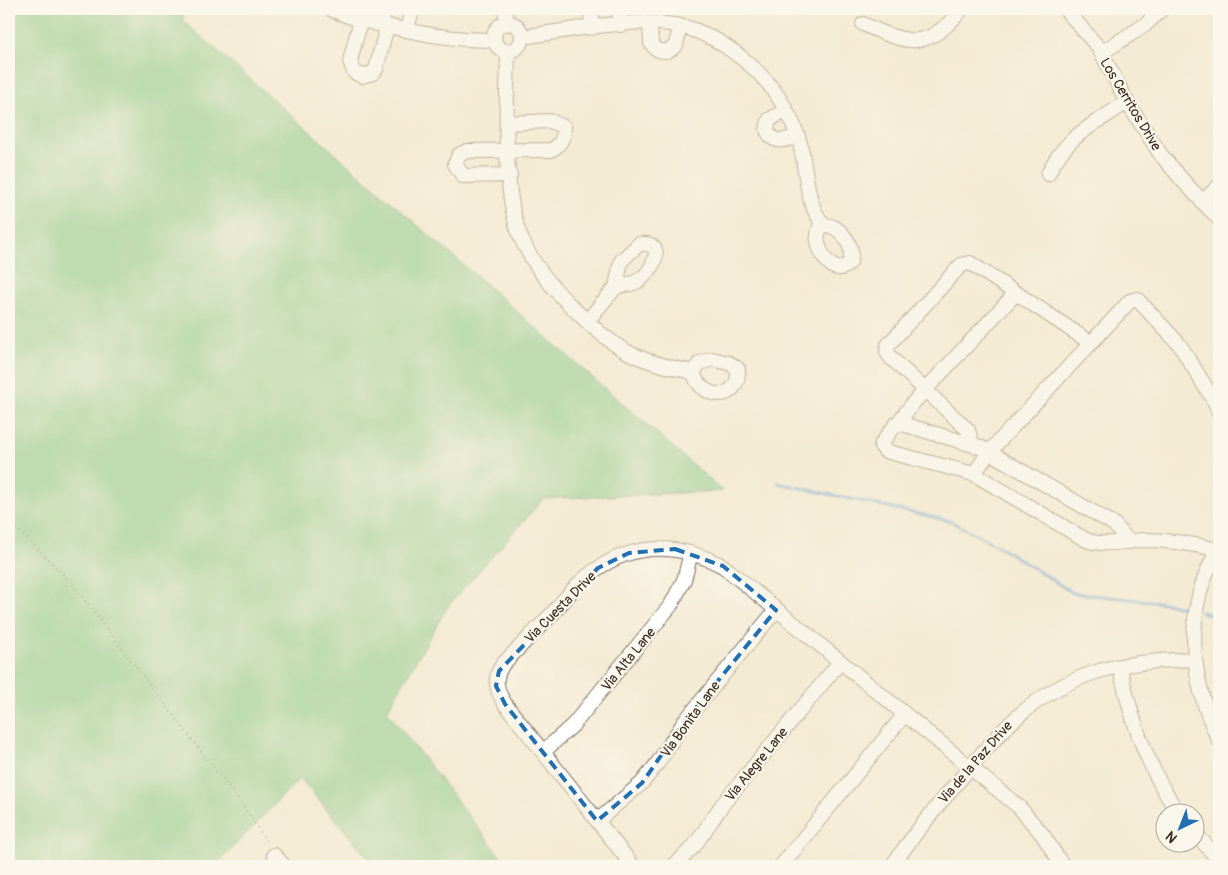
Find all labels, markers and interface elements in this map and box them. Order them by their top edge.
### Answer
street label: Los Cerritos Drive [1096,55,1165,154]
street label: Via Cuesta Drive [521,568,600,647]
street label: Via Alta Lane [598,624,659,695]
street label: Via Bonita Lane [657,678,724,761]
street label: Via de la Paz Drive [935,717,1016,807]
street label: Via Alegre Lane [721,724,791,805]
north arrow [1156,802,1206,852]
text: N [1162,828,1181,847]

